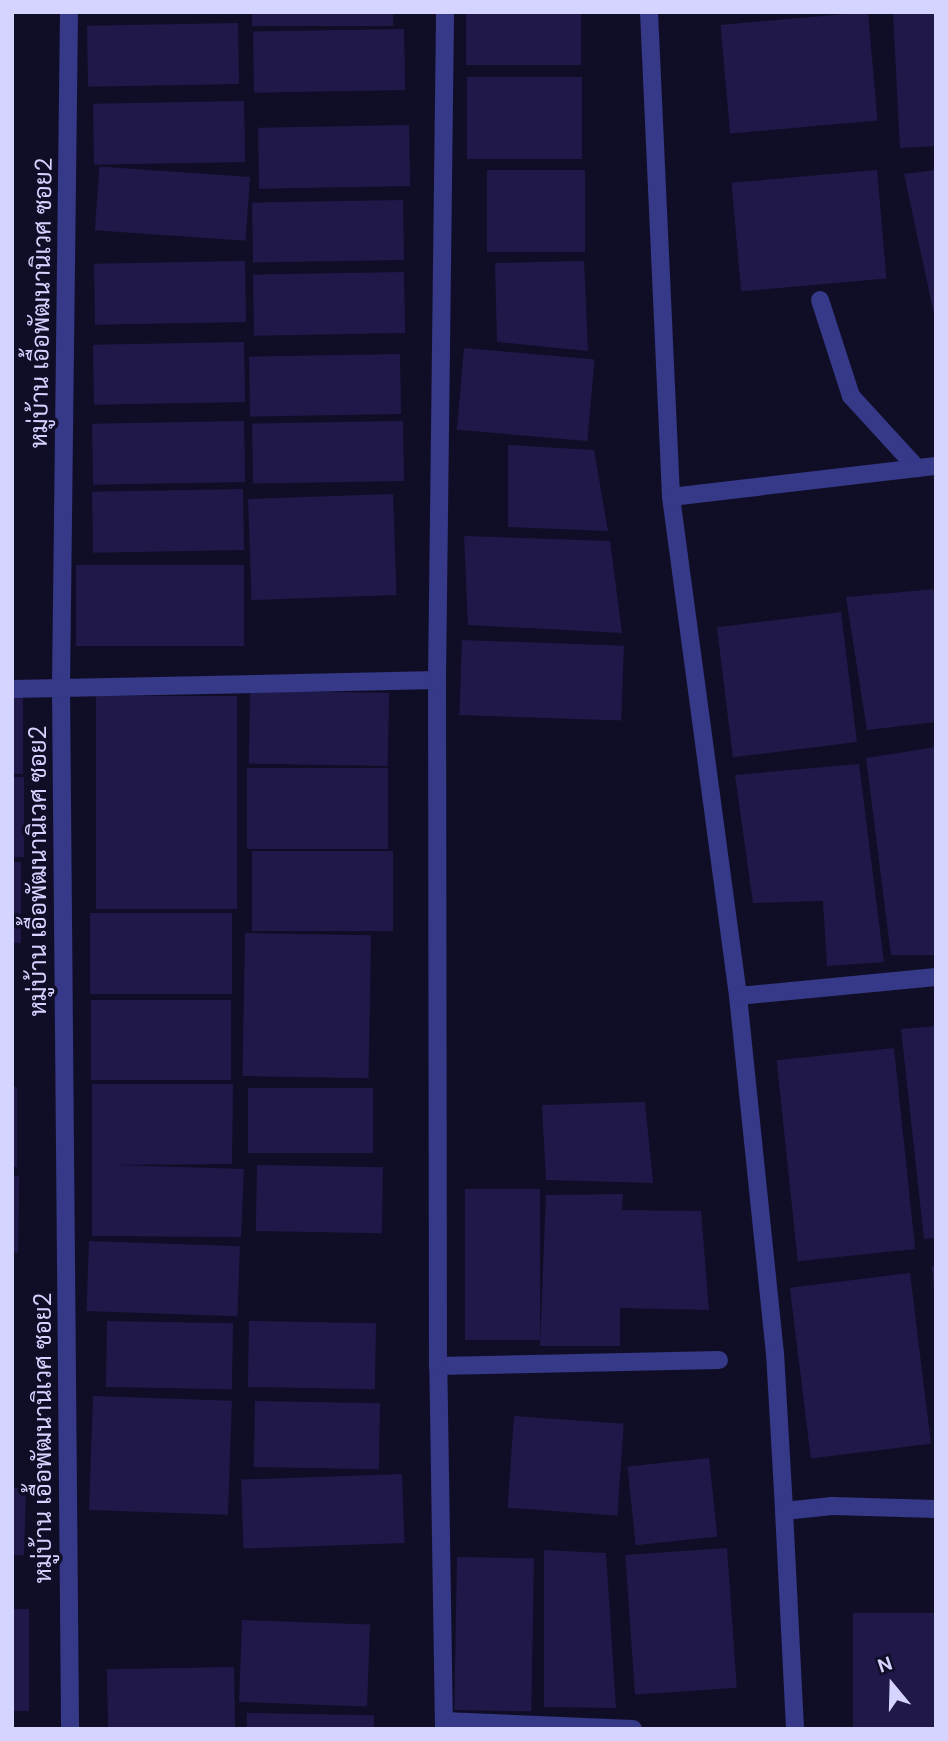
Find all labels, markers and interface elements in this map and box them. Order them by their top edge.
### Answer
street label: หมู่บ้าน เอื้อพัฒนานิเวศ ซอย2 [24,157,58,449]
street label: หมู่บ้าน เอื้อพัฒนานิเวศ ซอย2 [24,726,52,1016]
street label: หมู่บ้าน เอื้อพัฒนานิเวศ ซอย2 [29,1293,57,1583]
north arrow [857,1650,927,1720]
text: N [874,1651,896,1679]

